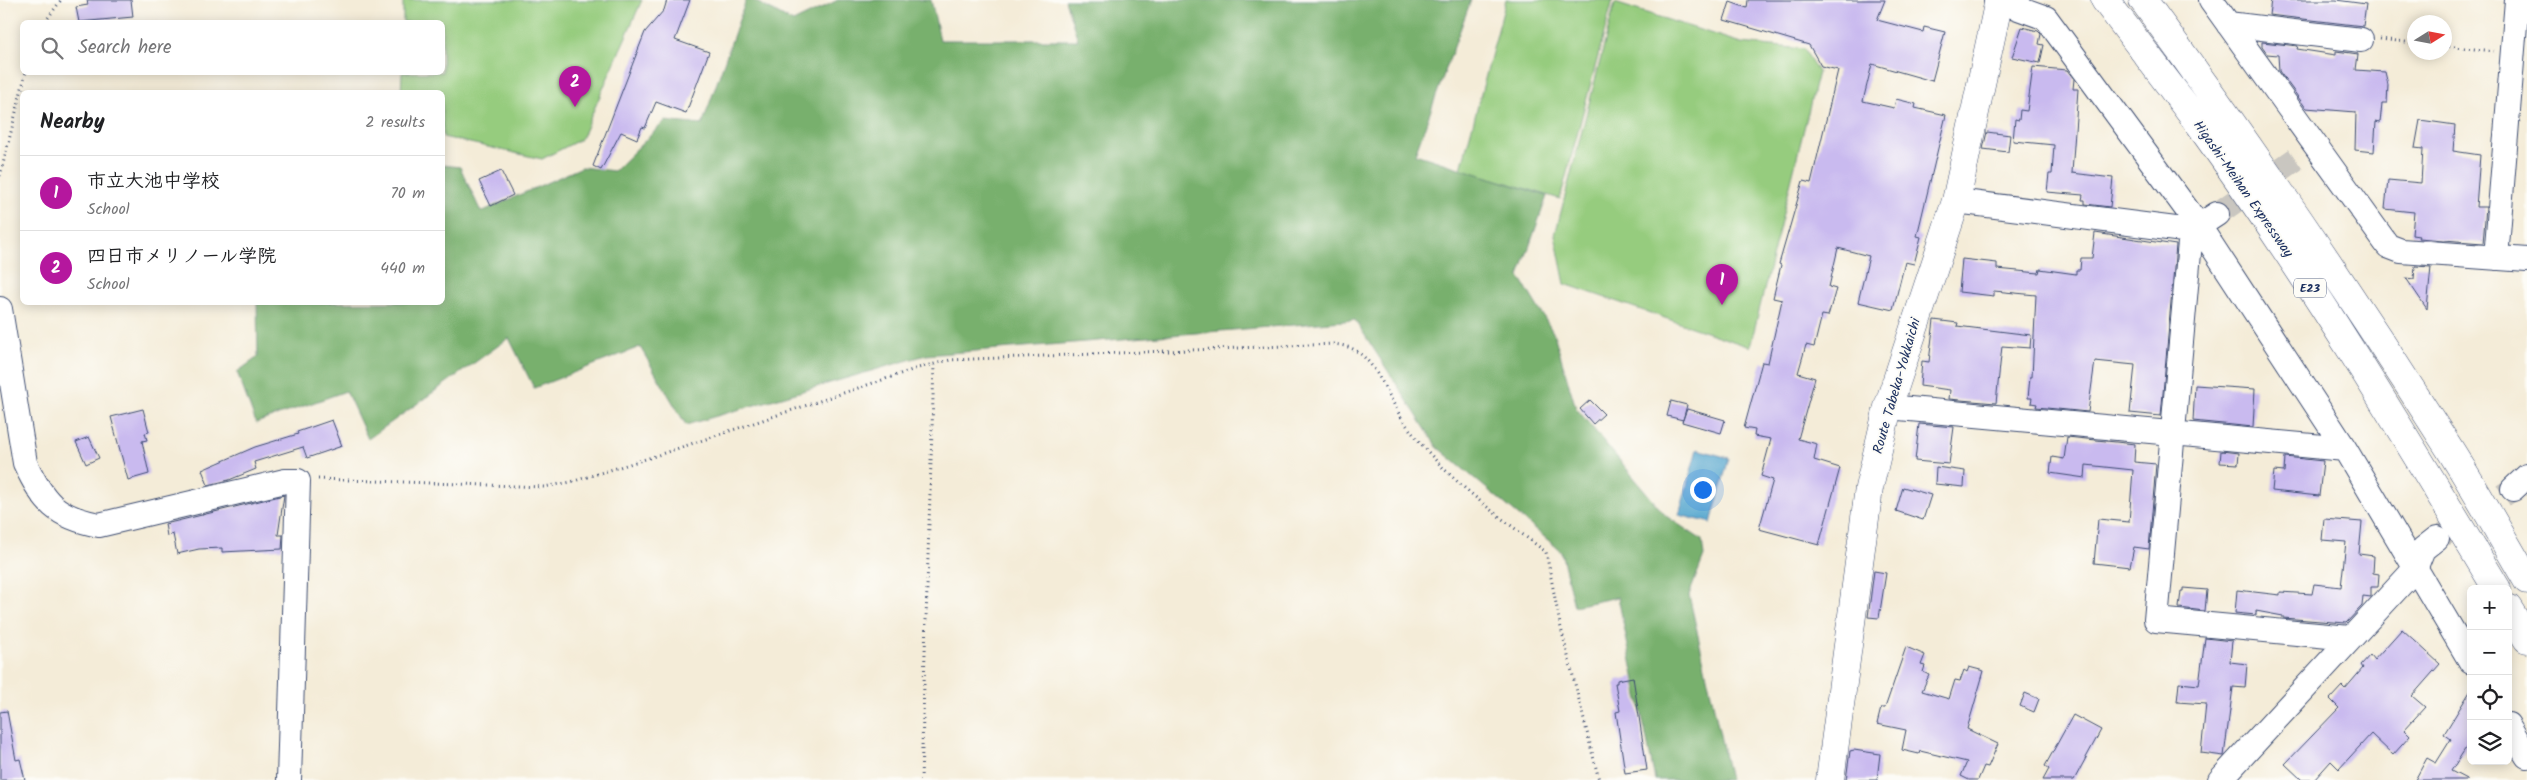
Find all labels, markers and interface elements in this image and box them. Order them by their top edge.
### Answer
north arrow [2407,15,2452,60]
search box [20,20,445,75]
text: Search here [78,33,172,63]
icon: search [38,34,66,62]
pin: 2 [559,66,591,107]
text: Nearby [40,106,105,139]
text: 2 results [365,110,425,135]
street label: Higashi-Meihan Expressway [2187,116,2299,263]
text: 市立大池中学校 [87,167,220,197]
text: 1 [54,181,58,206]
text: 70 m [390,181,425,206]
text: School [87,197,130,222]
text: 四日市メリノール学院 [87,242,276,272]
text: 2 [51,256,61,281]
text: 440 m [380,256,425,281]
pin: 1 [1706,264,1738,305]
text: School [87,272,130,297]
road number: E23 [2294,278,2326,298]
street label: Route Tabeka-Yokkaichi [1867,315,1927,456]
your location [1690,477,1716,503]
map controls [2467,585,2512,765]
button: + [2467,585,2512,630]
button: − [2467,630,2512,675]
button: locate [2467,675,2512,720]
button: layers [2467,720,2512,765]

